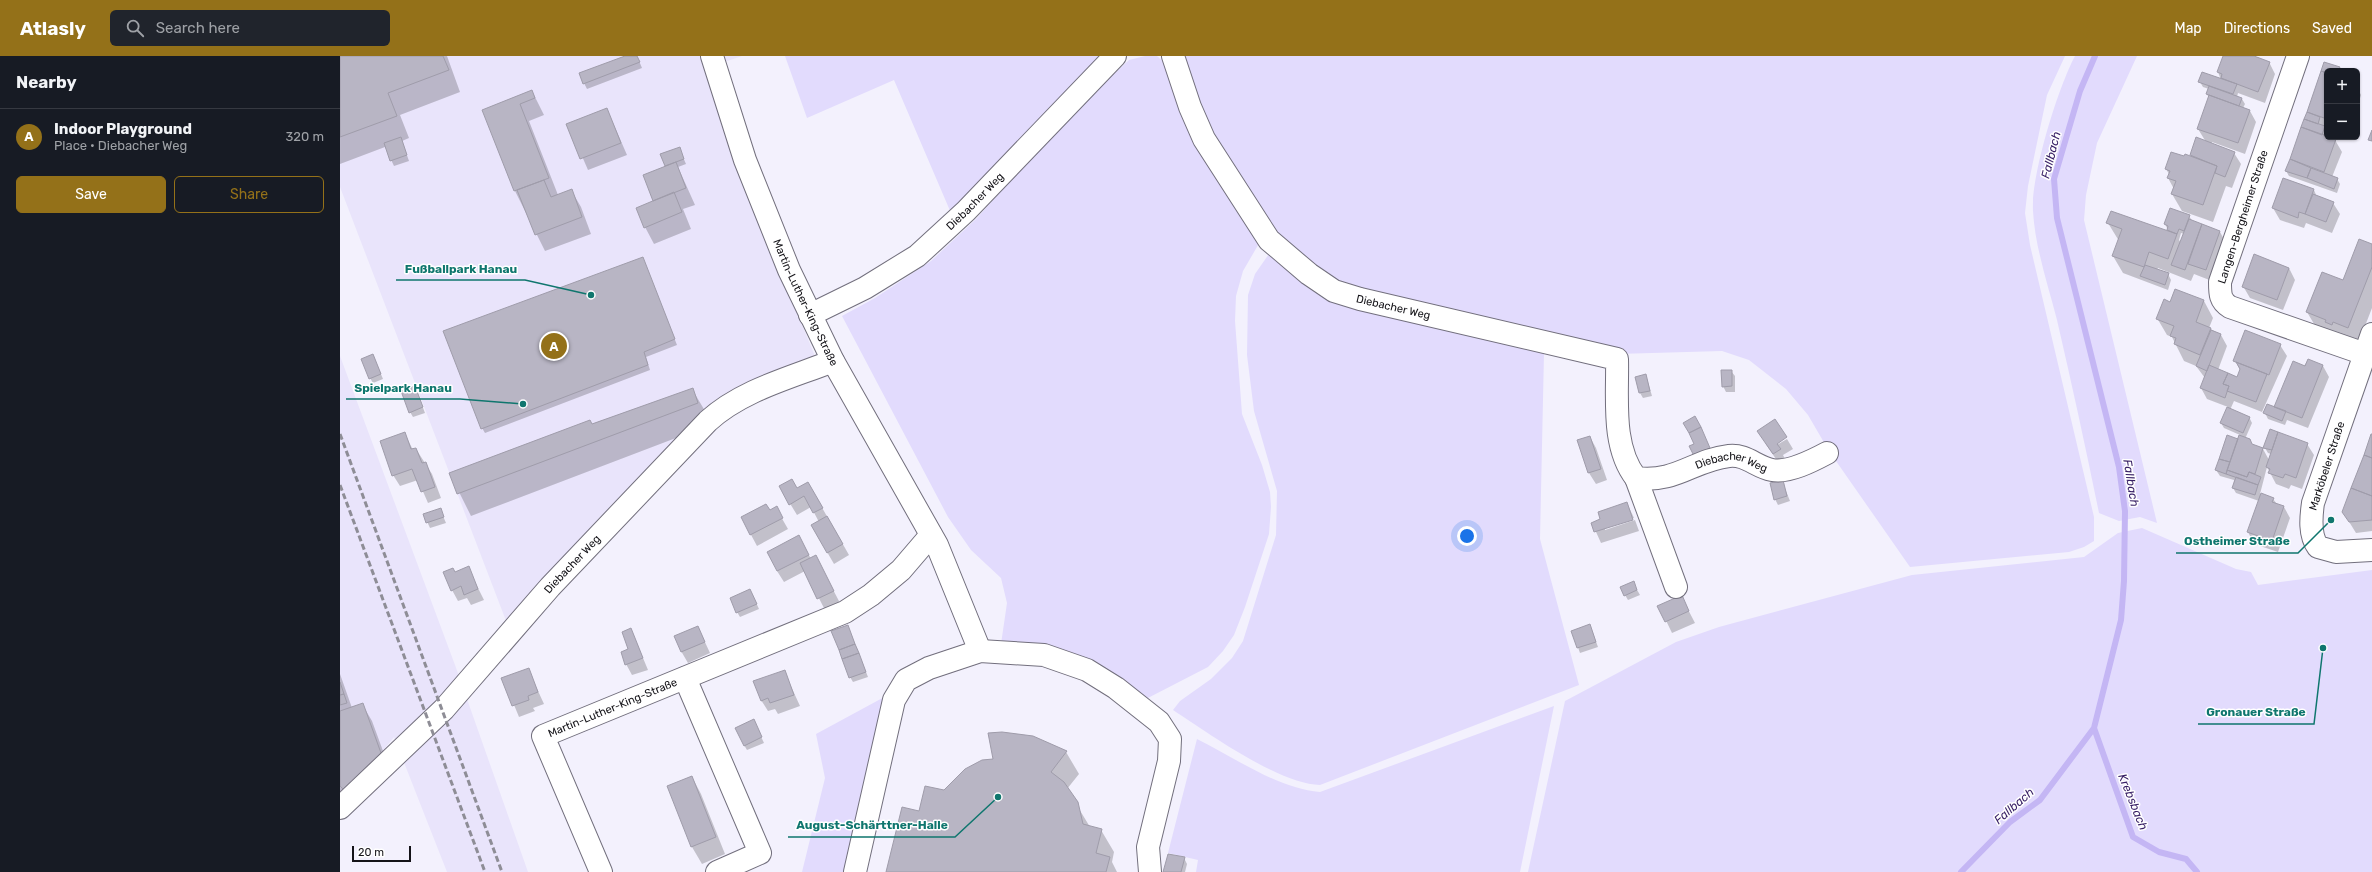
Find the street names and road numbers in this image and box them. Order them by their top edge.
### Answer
street label: Langen-Bergheimer Straße [2215,149,2271,285]
street label: Diebacher Weg [943,170,1006,233]
street label: Martin-Luther-King-Straße [771,237,841,368]
street label: Diebacher Weg [1355,292,1432,322]
street label: Marköbeler Straße [2306,420,2348,512]
street label: Diebacher Weg [1693,449,1770,475]
street label: Diebacher Weg [541,532,603,596]
street label: Martin-Luther-King-Straße [546,675,679,740]

